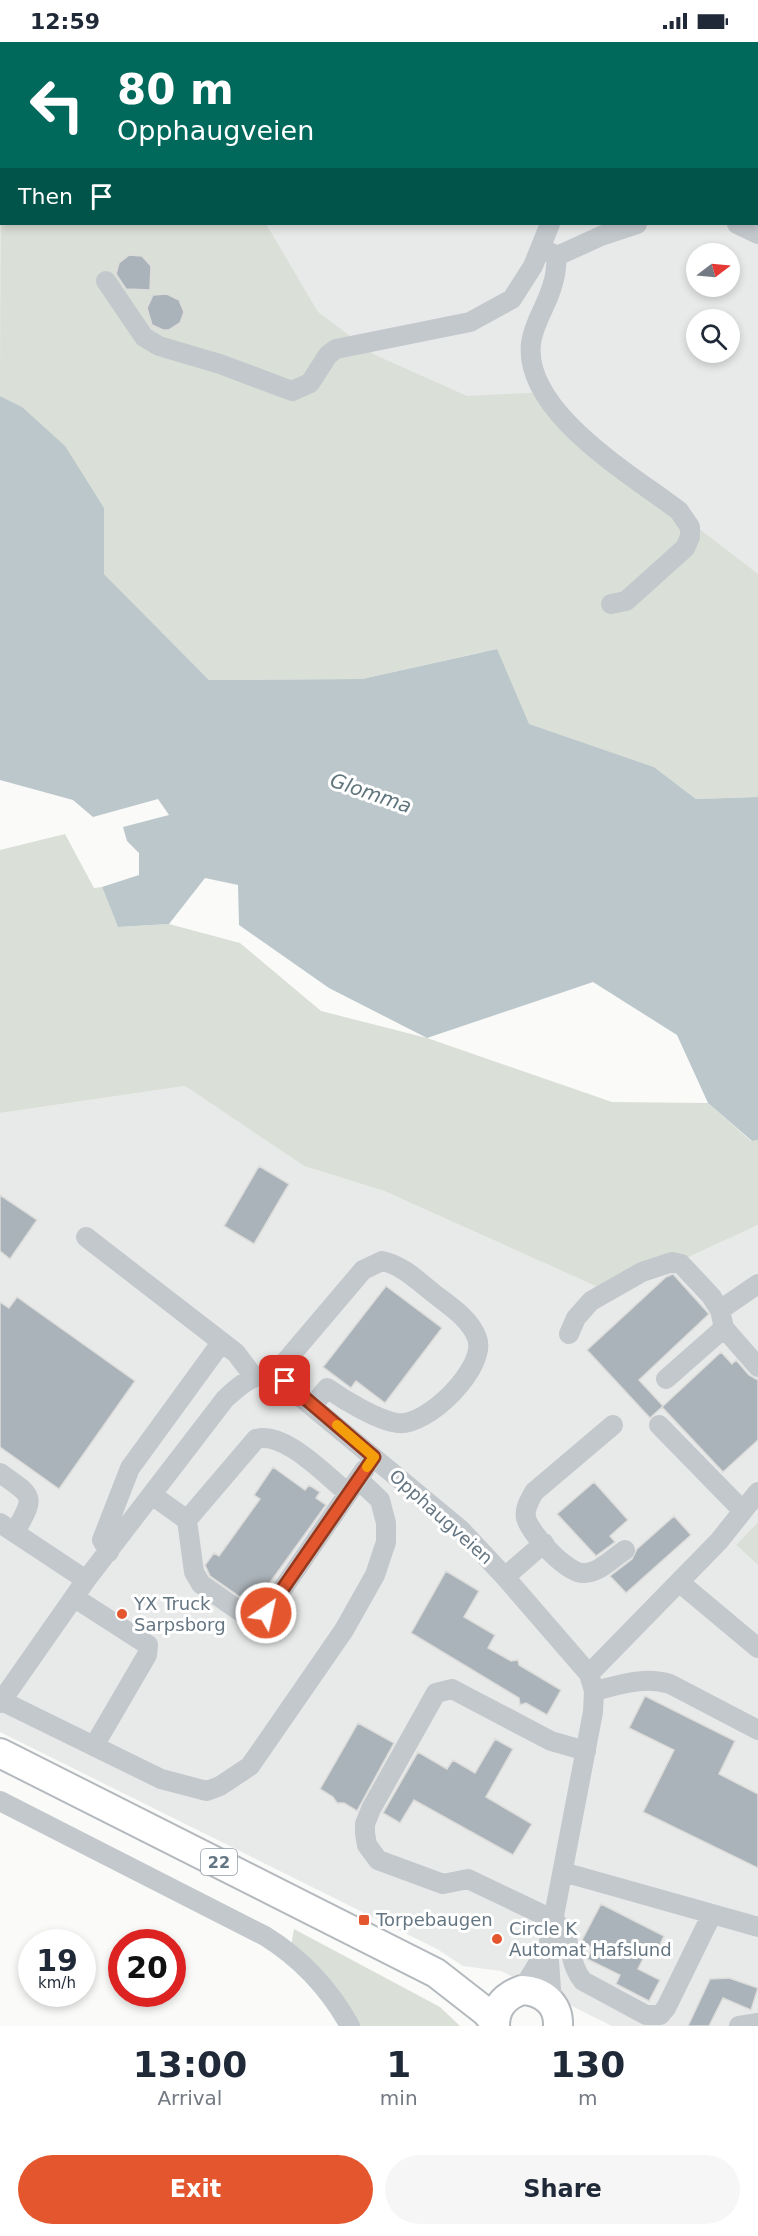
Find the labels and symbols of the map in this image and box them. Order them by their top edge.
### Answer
north arrow [686,243,740,297]
water label: Glomma [327,768,415,818]
pin [259,1355,310,1406]
street label: Opphaugveien [385,1465,497,1568]
position arrow [234,1581,298,1645]
place label: YX Truck Sarpsborg [133,1593,226,1635]
marker: YX Truck Sarpsborg [115,1607,129,1621]
road number: 22 [201,1849,237,1875]
place label: Torpebaugen [375,1909,493,1930]
marker: Torpebaugen [357,1913,371,1927]
place label: Circle K Automat Hafslund [509,1918,672,1960]
speed limit sign: 20 [108,1929,186,2007]
marker: Circle K Automat Hafslund [490,1932,504,1946]

